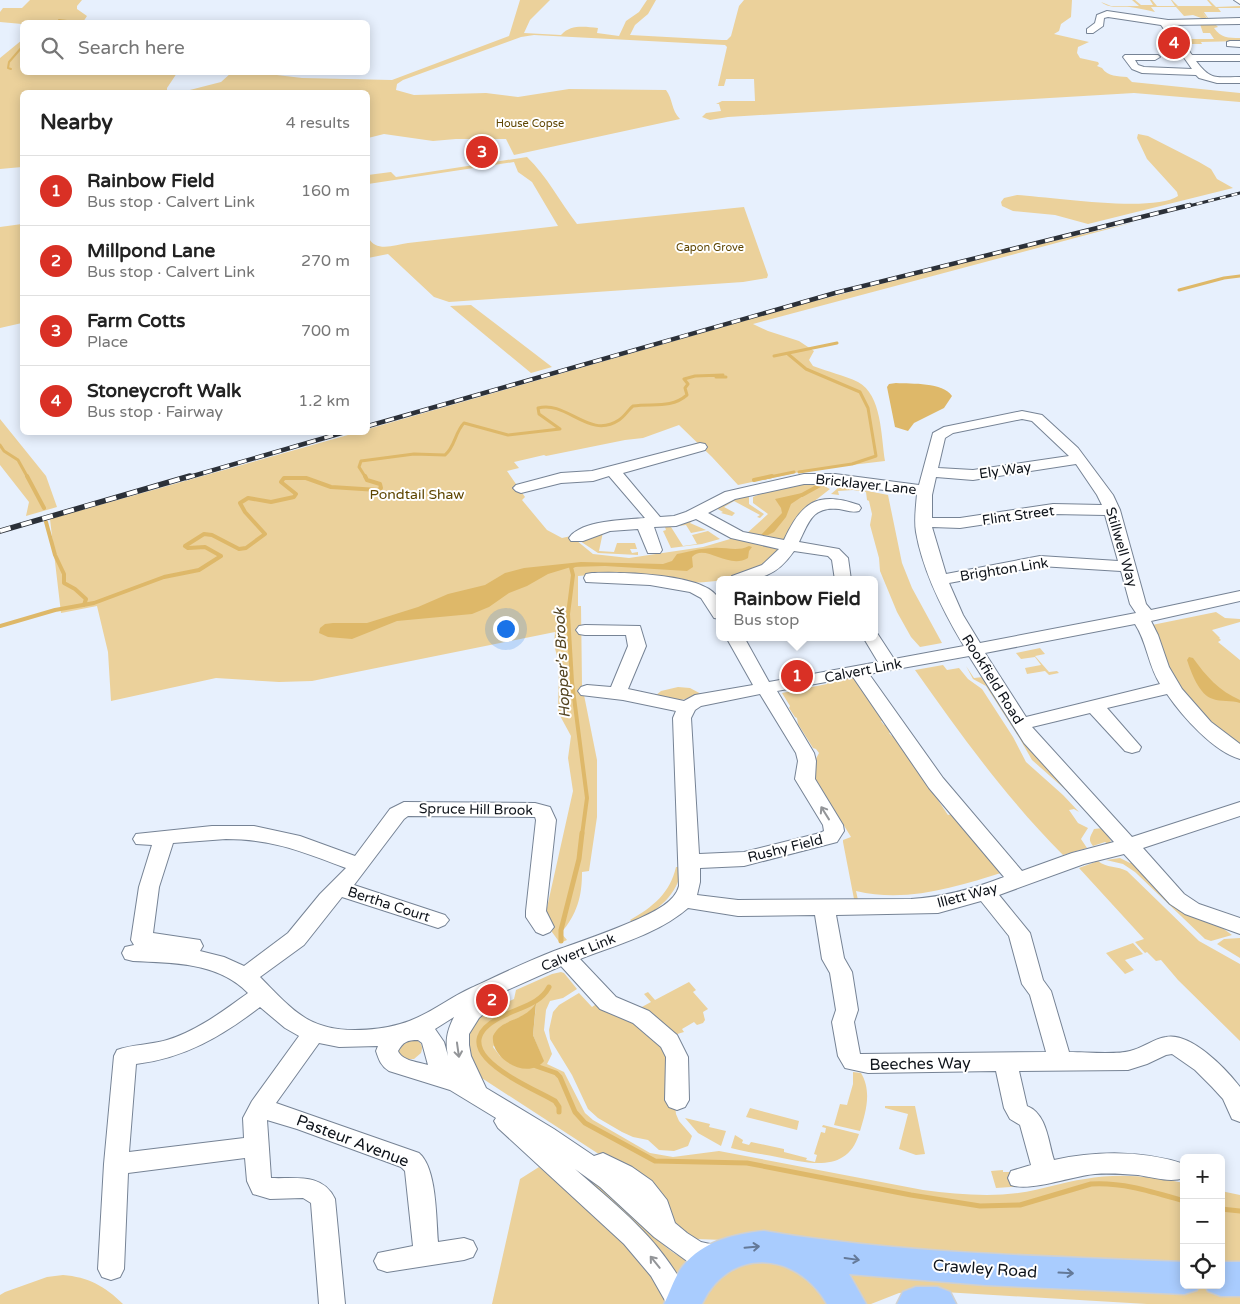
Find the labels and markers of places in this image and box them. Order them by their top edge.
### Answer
pin: 4 [1158,24,1190,62]
pin: 3 [466,133,498,171]
pin: 1 [781,657,813,695]
pin: 2 [476,981,508,1019]

